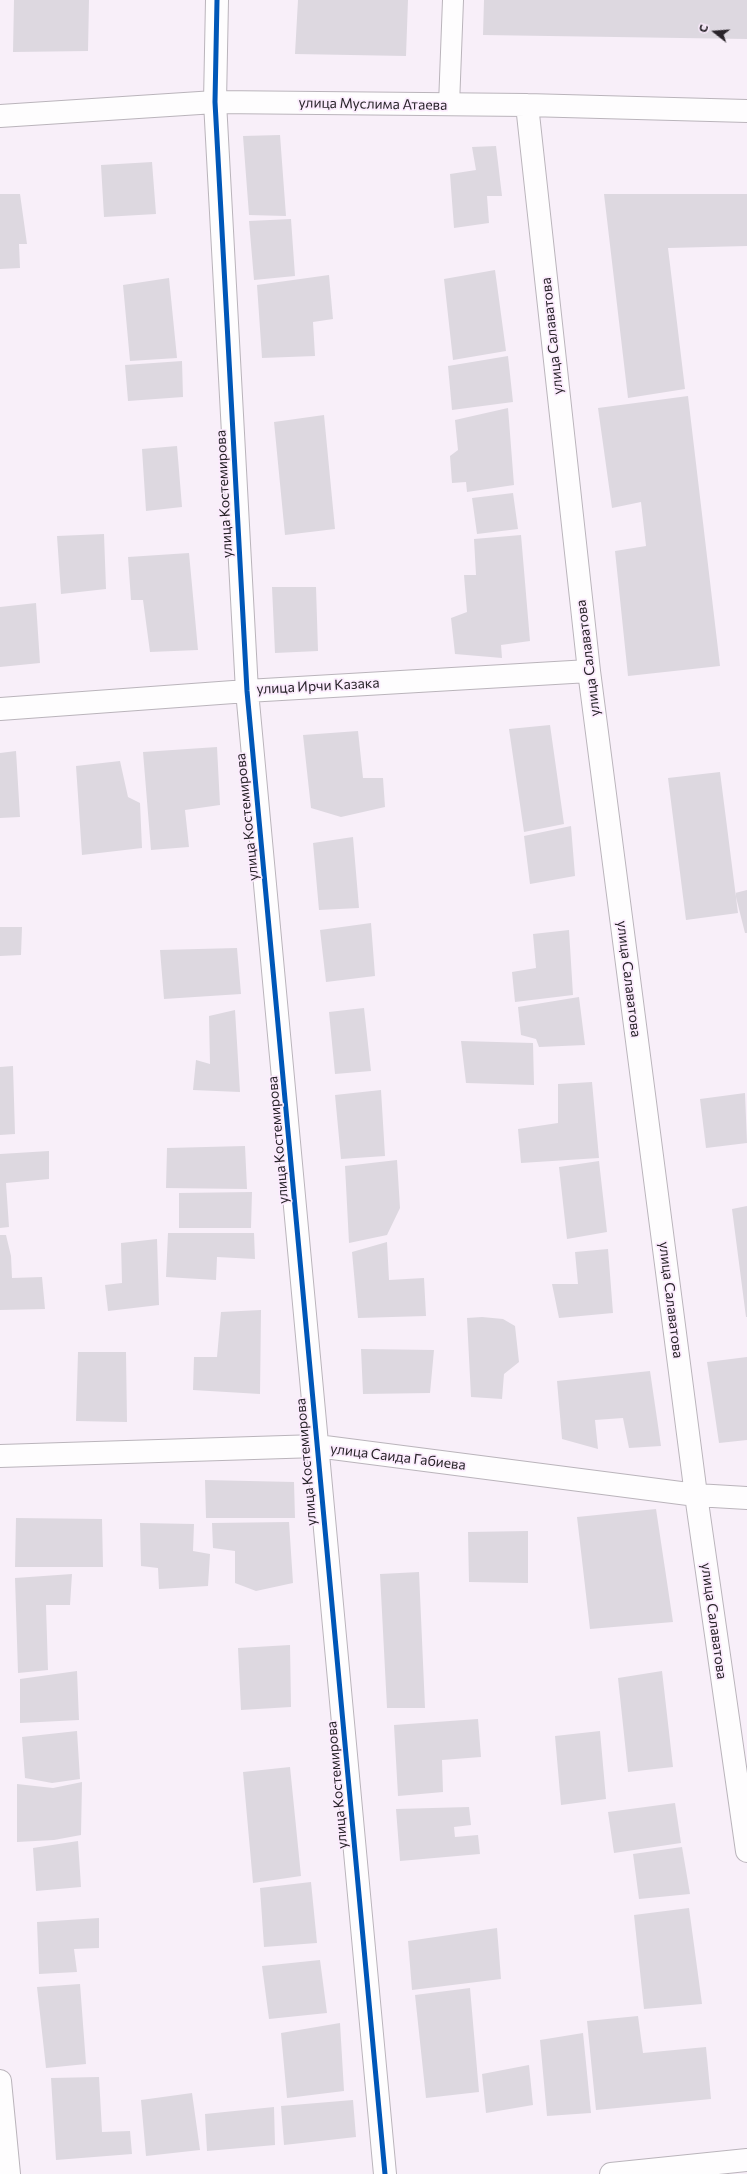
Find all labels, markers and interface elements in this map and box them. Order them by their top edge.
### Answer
north arrow [695,12,735,52]
text: С [696,23,710,34]
street label: улица Муслима Атаева [298,94,448,114]
street label: улица Салаватова [538,277,566,395]
street label: улица Костемирова [212,430,236,558]
street label: улица Салаватова [573,599,603,717]
street label: улица Ирчи Казака [256,674,380,698]
street label: улица Костемирова [232,752,262,882]
street label: улица Салаватова [614,920,644,1038]
street label: улица Костемирова [264,1075,292,1205]
street label: улица Салаватова [656,1241,686,1359]
street label: улица Костемирова [292,1397,320,1527]
street label: улица Саида Габиева [329,1440,467,1474]
street label: улица Салаватова [698,1562,730,1680]
street label: улица Костемирова [323,1720,351,1850]

